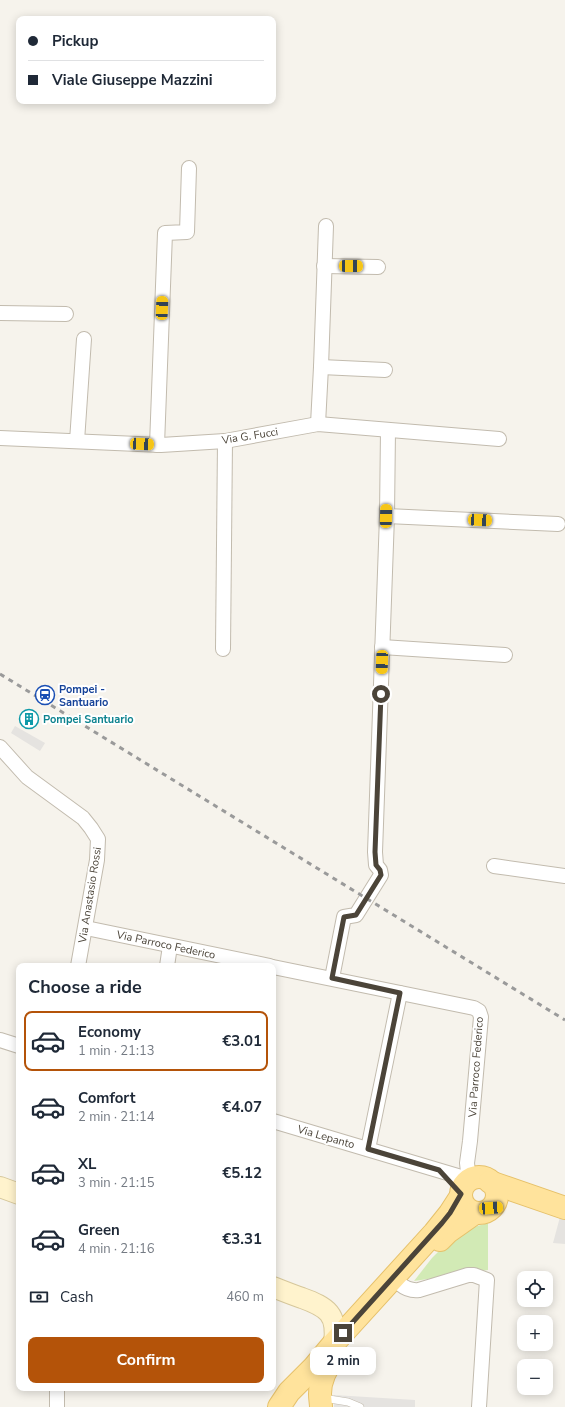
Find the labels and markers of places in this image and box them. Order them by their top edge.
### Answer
place label: Pompei - Santuario [59,682,108,710]
station icon: Pompei - Santuario [34,684,56,706]
building icon: Pompei Santuario [18,708,40,730]
place label: Pompei Santuario [43,712,134,727]

